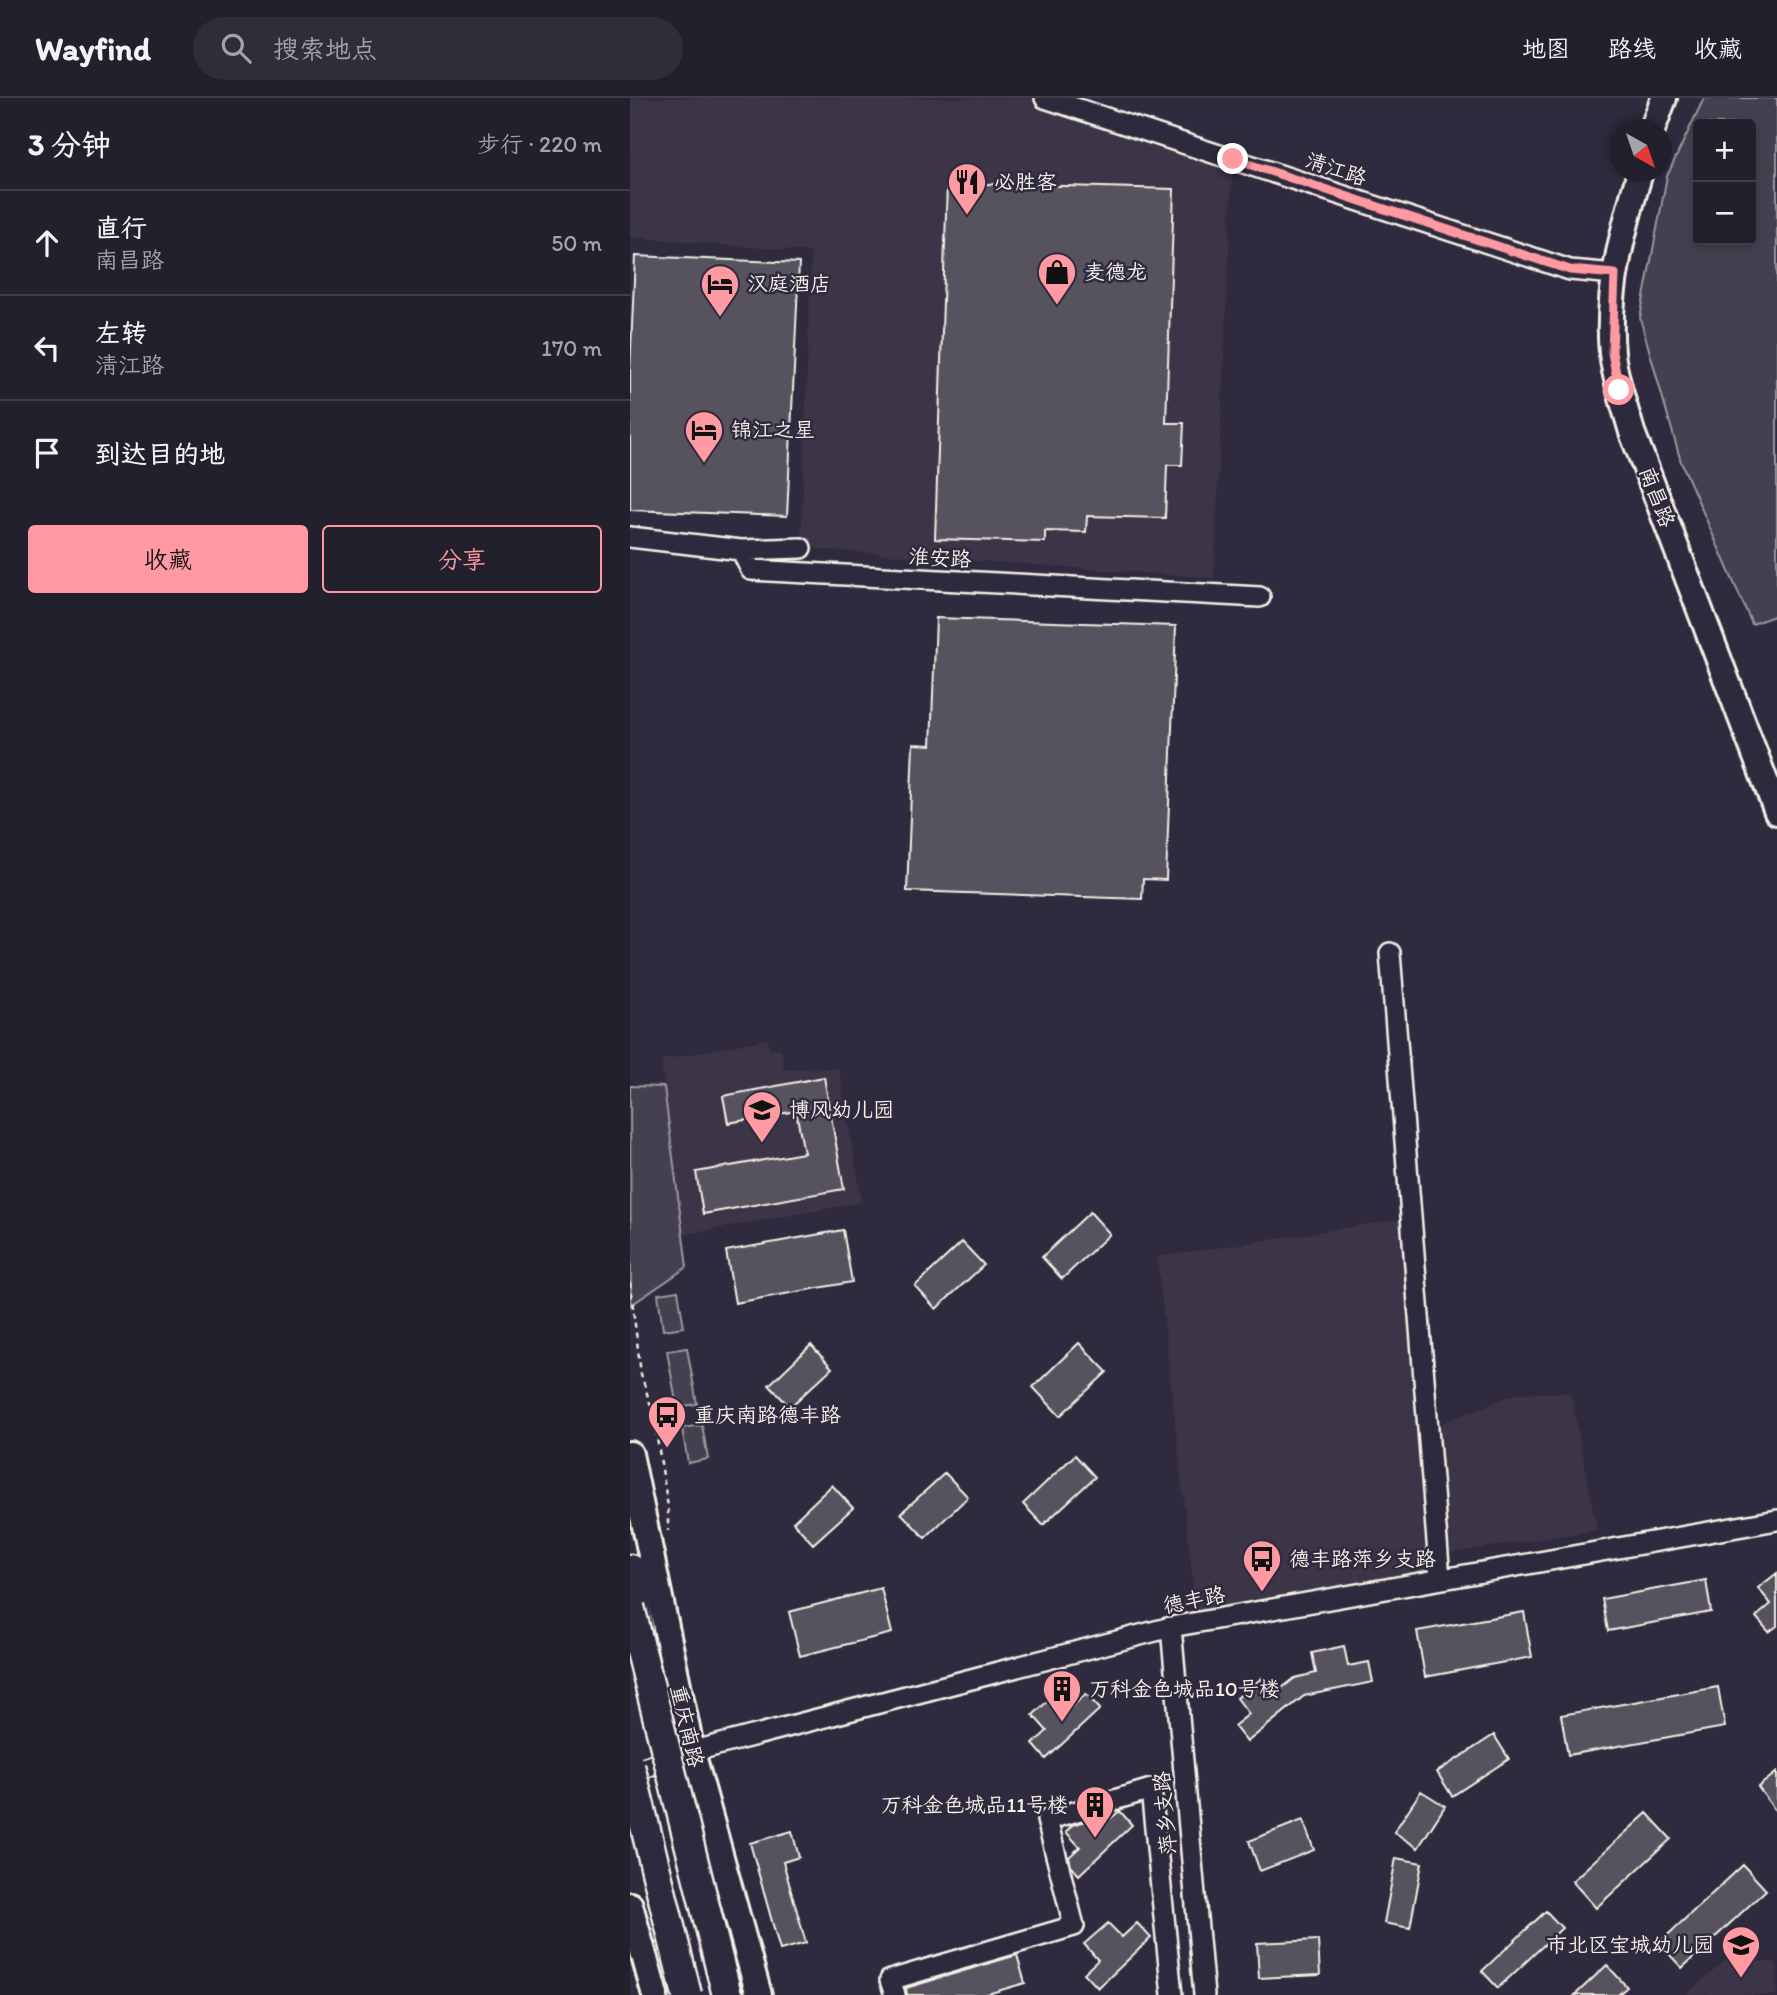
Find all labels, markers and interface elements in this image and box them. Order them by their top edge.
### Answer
search box [193,17,683,80]
text: Wayfind [35,29,151,68]
icon: search [217,29,255,67]
text: 搜索地点 [273,33,377,65]
text: 地图 [1522,34,1570,63]
text: 路线 [1608,34,1656,63]
text: 收藏 [1694,34,1742,63]
north arrow [1609,119,1672,182]
map controls [1693,119,1756,245]
button: + [1693,119,1756,182]
text: 3 分钟 [28,126,111,163]
text: 步行 · 220 m [477,130,602,158]
route end [1217,143,1248,174]
street label: 清江路 [1302,147,1370,190]
restaurant icon: 必胜客 [946,161,988,216]
place label: 必胜客 [994,169,1057,194]
button: − [1693,182,1756,245]
text: 直行 [95,212,147,244]
icon: ahead [28,224,66,262]
text: 50 m [551,229,602,257]
text: 南昌路 [95,246,164,274]
shop icon: 麦德龙 [1036,251,1078,306]
place label: 麦德龙 [1084,259,1147,284]
hotel icon: 汉庭酒店 [699,263,741,318]
place label: 汉庭酒店 [747,271,831,296]
text: 左转 [95,317,147,349]
icon: left [28,329,66,367]
text: 170 m [541,334,602,362]
text: 清江路 [95,351,164,379]
route start [1603,374,1634,405]
hotel icon: 锦江之星 [683,409,725,464]
place label: 锦江之星 [731,417,815,442]
icon: arrive [28,434,66,472]
text: 到达目的地 [95,438,225,470]
street label: 南昌路 [1635,463,1680,531]
button: 收藏 [28,525,308,593]
button: 分享 [322,525,602,593]
street label: 淮安路 [908,543,972,572]
school or university icon: 博风幼儿园 [741,1089,783,1144]
place label: 博风幼儿园 [789,1097,894,1122]
bus stop icon: 重庆南路德丰路 [646,1394,688,1449]
place label: 重庆南路德丰路 [694,1402,841,1427]
bus stop icon: 德丰路萍乡支路 [1241,1538,1283,1593]
place label: 德丰路萍乡支路 [1289,1546,1436,1571]
street label: 德丰路 [1161,1581,1227,1618]
building icon: 万科金色城品10号楼 [1041,1668,1083,1723]
place label: 万科金色城品10号楼 [1089,1676,1280,1701]
street label: 重庆南路 [666,1682,709,1770]
street label: 萍乡支路 [1148,1770,1181,1856]
building icon: 万科金色城品11号楼 [1074,1784,1116,1839]
place label: 万科金色城品11号楼 [881,1792,1068,1817]
school or university icon: 市北区宝城幼儿园 [1720,1924,1762,1979]
place label: 市北区宝城幼儿园 [1546,1932,1714,1957]

